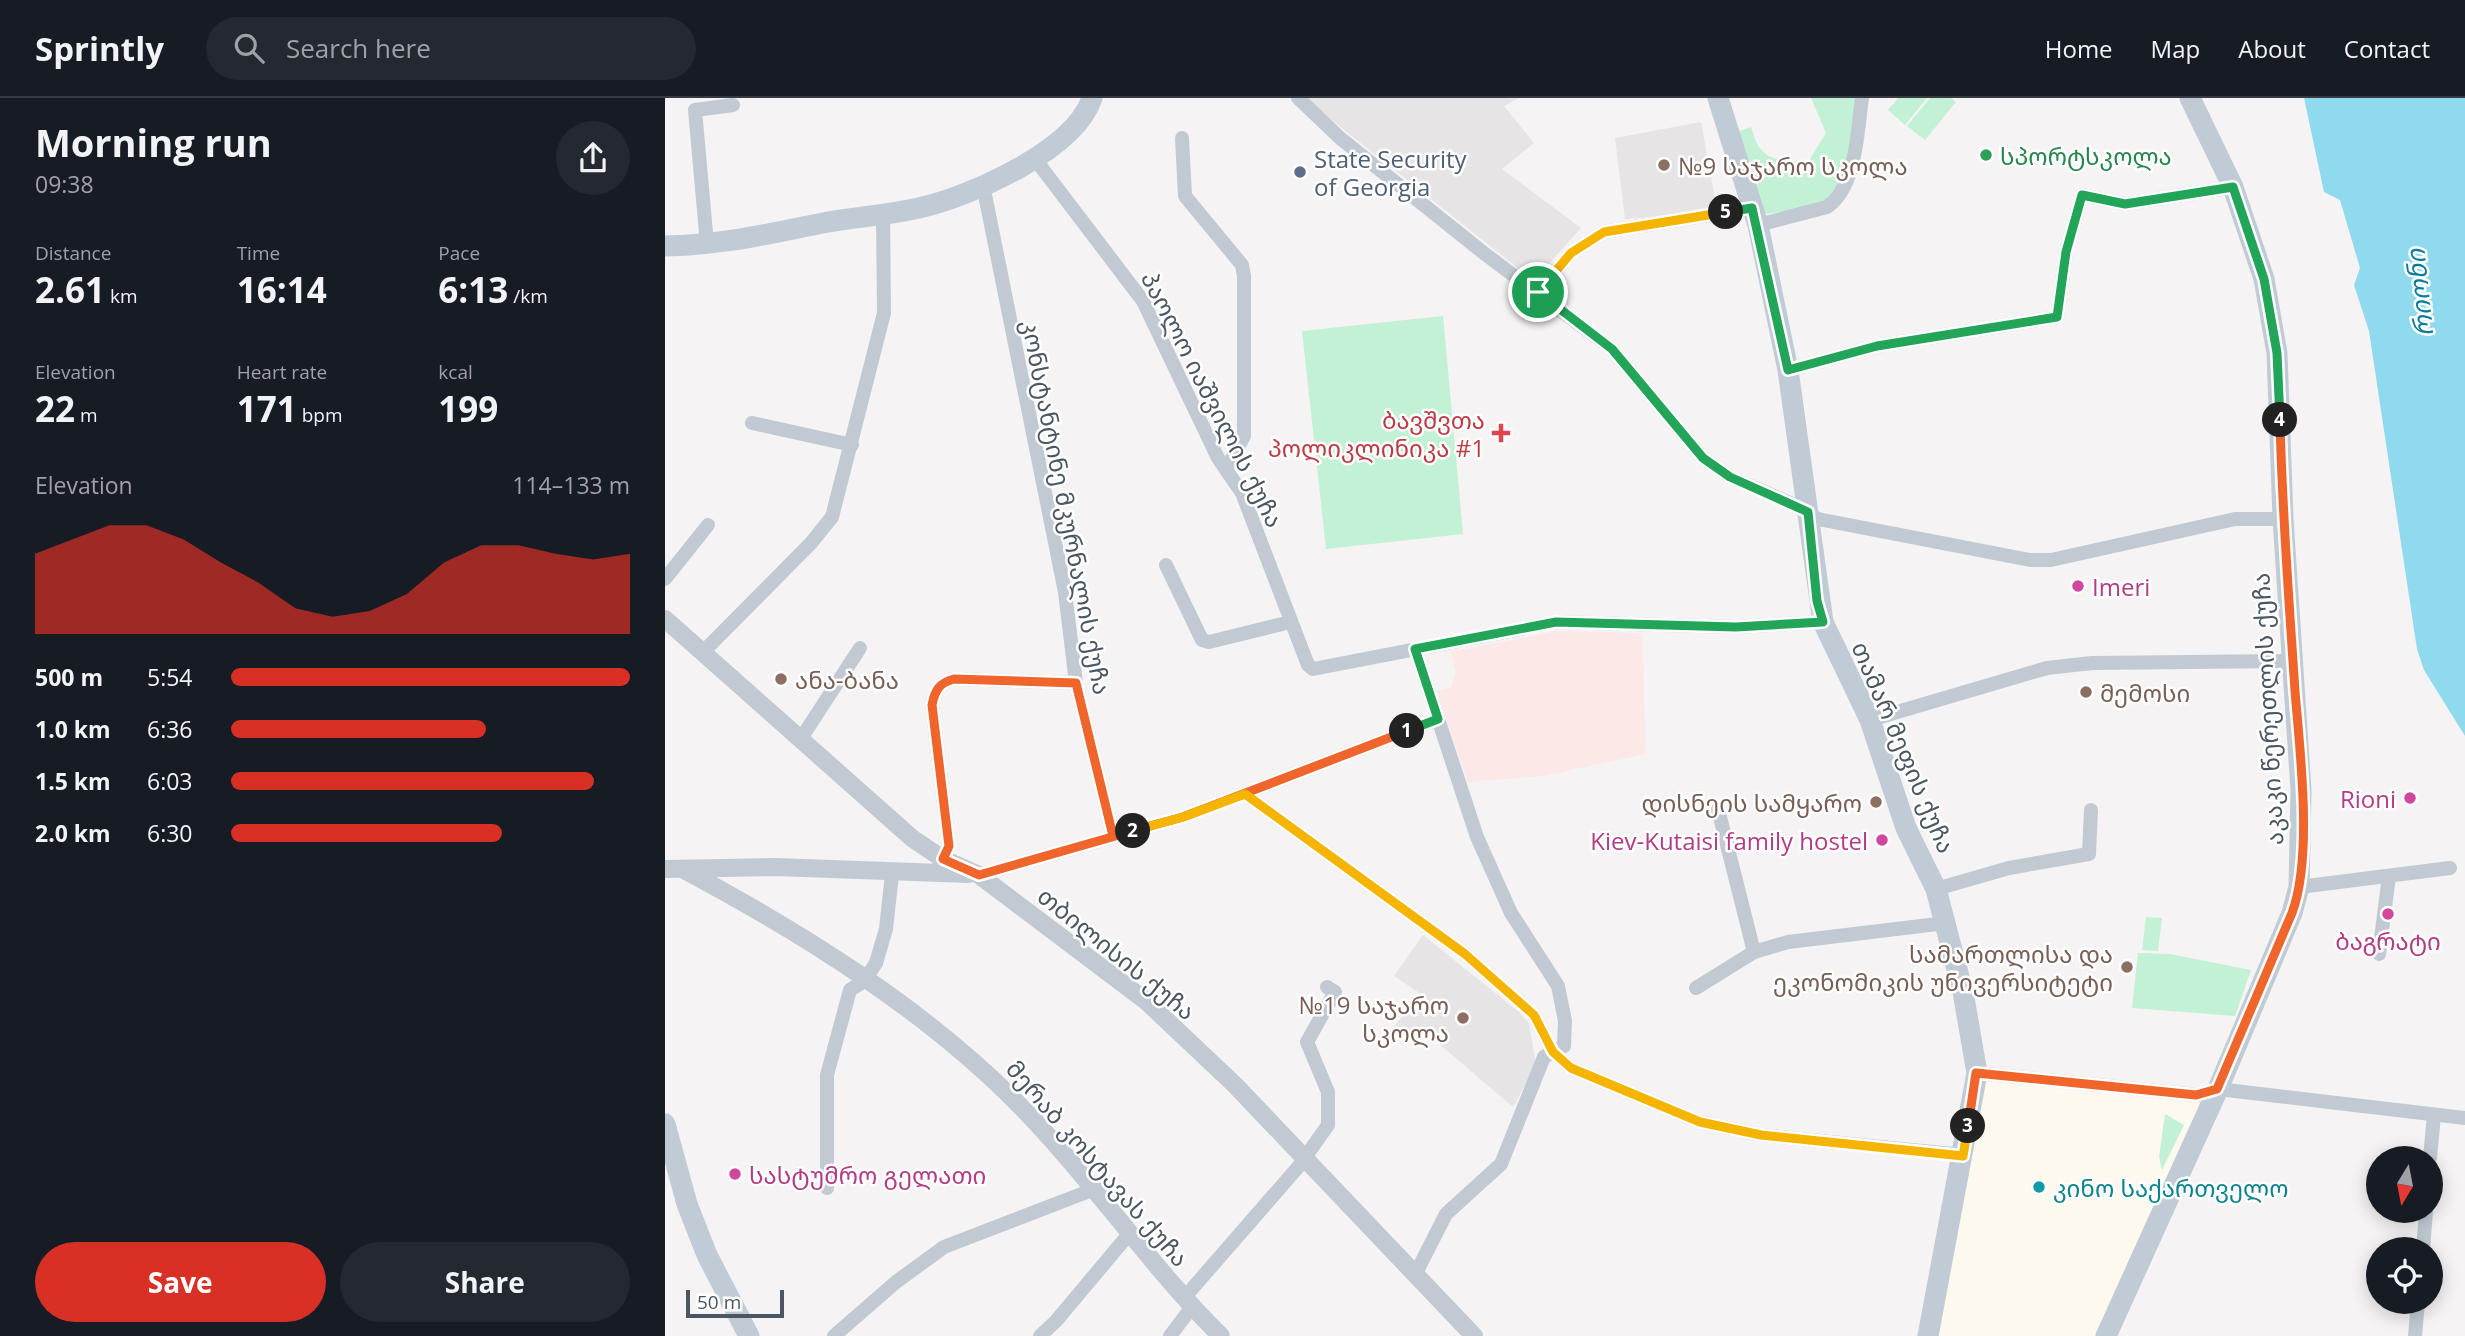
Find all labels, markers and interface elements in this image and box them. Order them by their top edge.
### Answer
search box [206,17,696,80]
text: Sprintly [35,26,164,71]
icon: search [230,29,268,67]
text: Search here [286,30,431,66]
text: Home [2045,32,2113,65]
text: Map [2151,32,2200,65]
text: About [2238,32,2306,65]
text: Contact [2344,32,2430,65]
text: Morning run [35,116,272,168]
button: share [556,121,630,195]
place label: სპორტსკოლა [2000,139,2172,172]
place label: State Security of Georgia [1314,142,1468,203]
marker: სპორტსკოლა [1978,147,1994,163]
place label: №9 საჯარო სკოლა [1678,149,1908,182]
marker: №9 საჯარო სკოლა [1656,157,1672,173]
marker: State Security of Georgia [1292,164,1308,180]
text: 09:38 [35,168,94,200]
pin: 5 [1709,194,1743,230]
text: 5 [1720,198,1731,224]
text: Distance [35,240,111,266]
text: Time [237,240,280,266]
text: Pace [438,240,480,266]
water label: რიონი [2396,247,2441,338]
pin [1508,262,1568,322]
street label: პაოლო იაშვილის ქუჩა [1134,265,1292,533]
text: 2.61 [35,266,105,313]
text: 16:14 [237,266,327,313]
text: 6:13 [438,266,508,313]
icon: arrive [1519,273,1557,311]
text: km [105,283,138,309]
text: /km [508,283,548,309]
street label: კონსტანტინე მკურნალის ქუჩა [1014,317,1120,697]
text: Elevation [35,359,116,385]
text: Heart rate [237,359,327,385]
text: kcal [438,359,473,385]
text: 22 [35,385,75,432]
text: 171 [237,385,297,432]
text: 199 [438,385,498,432]
text: m [75,402,98,428]
text: bpm [297,402,342,428]
pin: 4 [2263,402,2297,438]
place label: ბავშვთა პოლიკლინიკა #1 [1268,403,1485,464]
text: 4 [2274,406,2285,432]
marker: ბავშვთა პოლიკლინიკა #1 [1491,423,1511,443]
text: Elevation [35,469,133,501]
text: 114–133 m [512,469,630,501]
place label: Imeri [2092,570,2150,603]
street label: აკაკი წერეთლის ქუჩა [2243,572,2291,846]
marker: Imeri [2070,578,2086,594]
street label: თამარ მეფის ქუჩა [1844,636,1964,858]
text: 500 m [35,661,103,693]
text: 5:54 [147,661,193,693]
place label: ანა-ბანა [795,663,899,696]
marker: ანა-ბანა [773,671,789,687]
place label: მემოსი [2100,676,2190,709]
marker: მემოსი [2078,684,2094,700]
text: 1.0 km [35,713,111,745]
text: 6:36 [147,713,193,745]
pin: 1 [1389,714,1425,748]
text: 1 [1401,717,1412,743]
text: 1.5 km [35,765,111,797]
text: 6:03 [147,765,193,797]
place label: Rioni [2340,782,2396,815]
place label: დისნეის სამყარო [1641,786,1862,819]
marker: Rioni [2402,790,2418,806]
marker: დისნეის სამყარო [1868,794,1884,810]
pin: 2 [1115,814,1151,848]
text: 2.0 km [35,817,111,849]
text: 6:30 [147,817,193,849]
text: 2 [1127,817,1138,843]
place label: Kiev-Kutaisi family hostel [1590,824,1868,857]
marker: Kiev-Kutaisi family hostel [1874,832,1890,848]
street label: თბილისის ქუჩა [1031,879,1203,1027]
marker: ბაგრატი [2380,906,2396,922]
place label: ბაგრატი [2335,924,2441,957]
place label: სამართლისა და ეკონომიკის უნივერსიტეტი [1773,937,2113,998]
marker: სამართლისა და ეკონომიკის უნივერსიტეტი [2119,959,2135,975]
place label: №19 საჯარო სკოლა [1299,988,1449,1049]
marker: №19 საჯარო სკოლა [1455,1010,1471,1026]
street label: მერაბ კოსტავას ქუჩა [999,1053,1197,1273]
pin: 3 [1951,1108,1985,1144]
text: 3 [1962,1112,1973,1138]
north arrow [2366,1146,2443,1223]
map controls [2366,1146,2443,1314]
place label: სასტუმრო გელათი [749,1158,986,1191]
marker: სასტუმრო გელათი [727,1166,743,1182]
place label: კინო საქართველო [2053,1171,2289,1204]
marker: კინო საქართველო [2031,1179,2047,1195]
button: locate [2366,1237,2443,1314]
button: Save [35,1242,326,1322]
button: Share [340,1242,630,1322]
scale bar [686,1287,784,1319]
text: 50 m [697,1289,741,1315]

